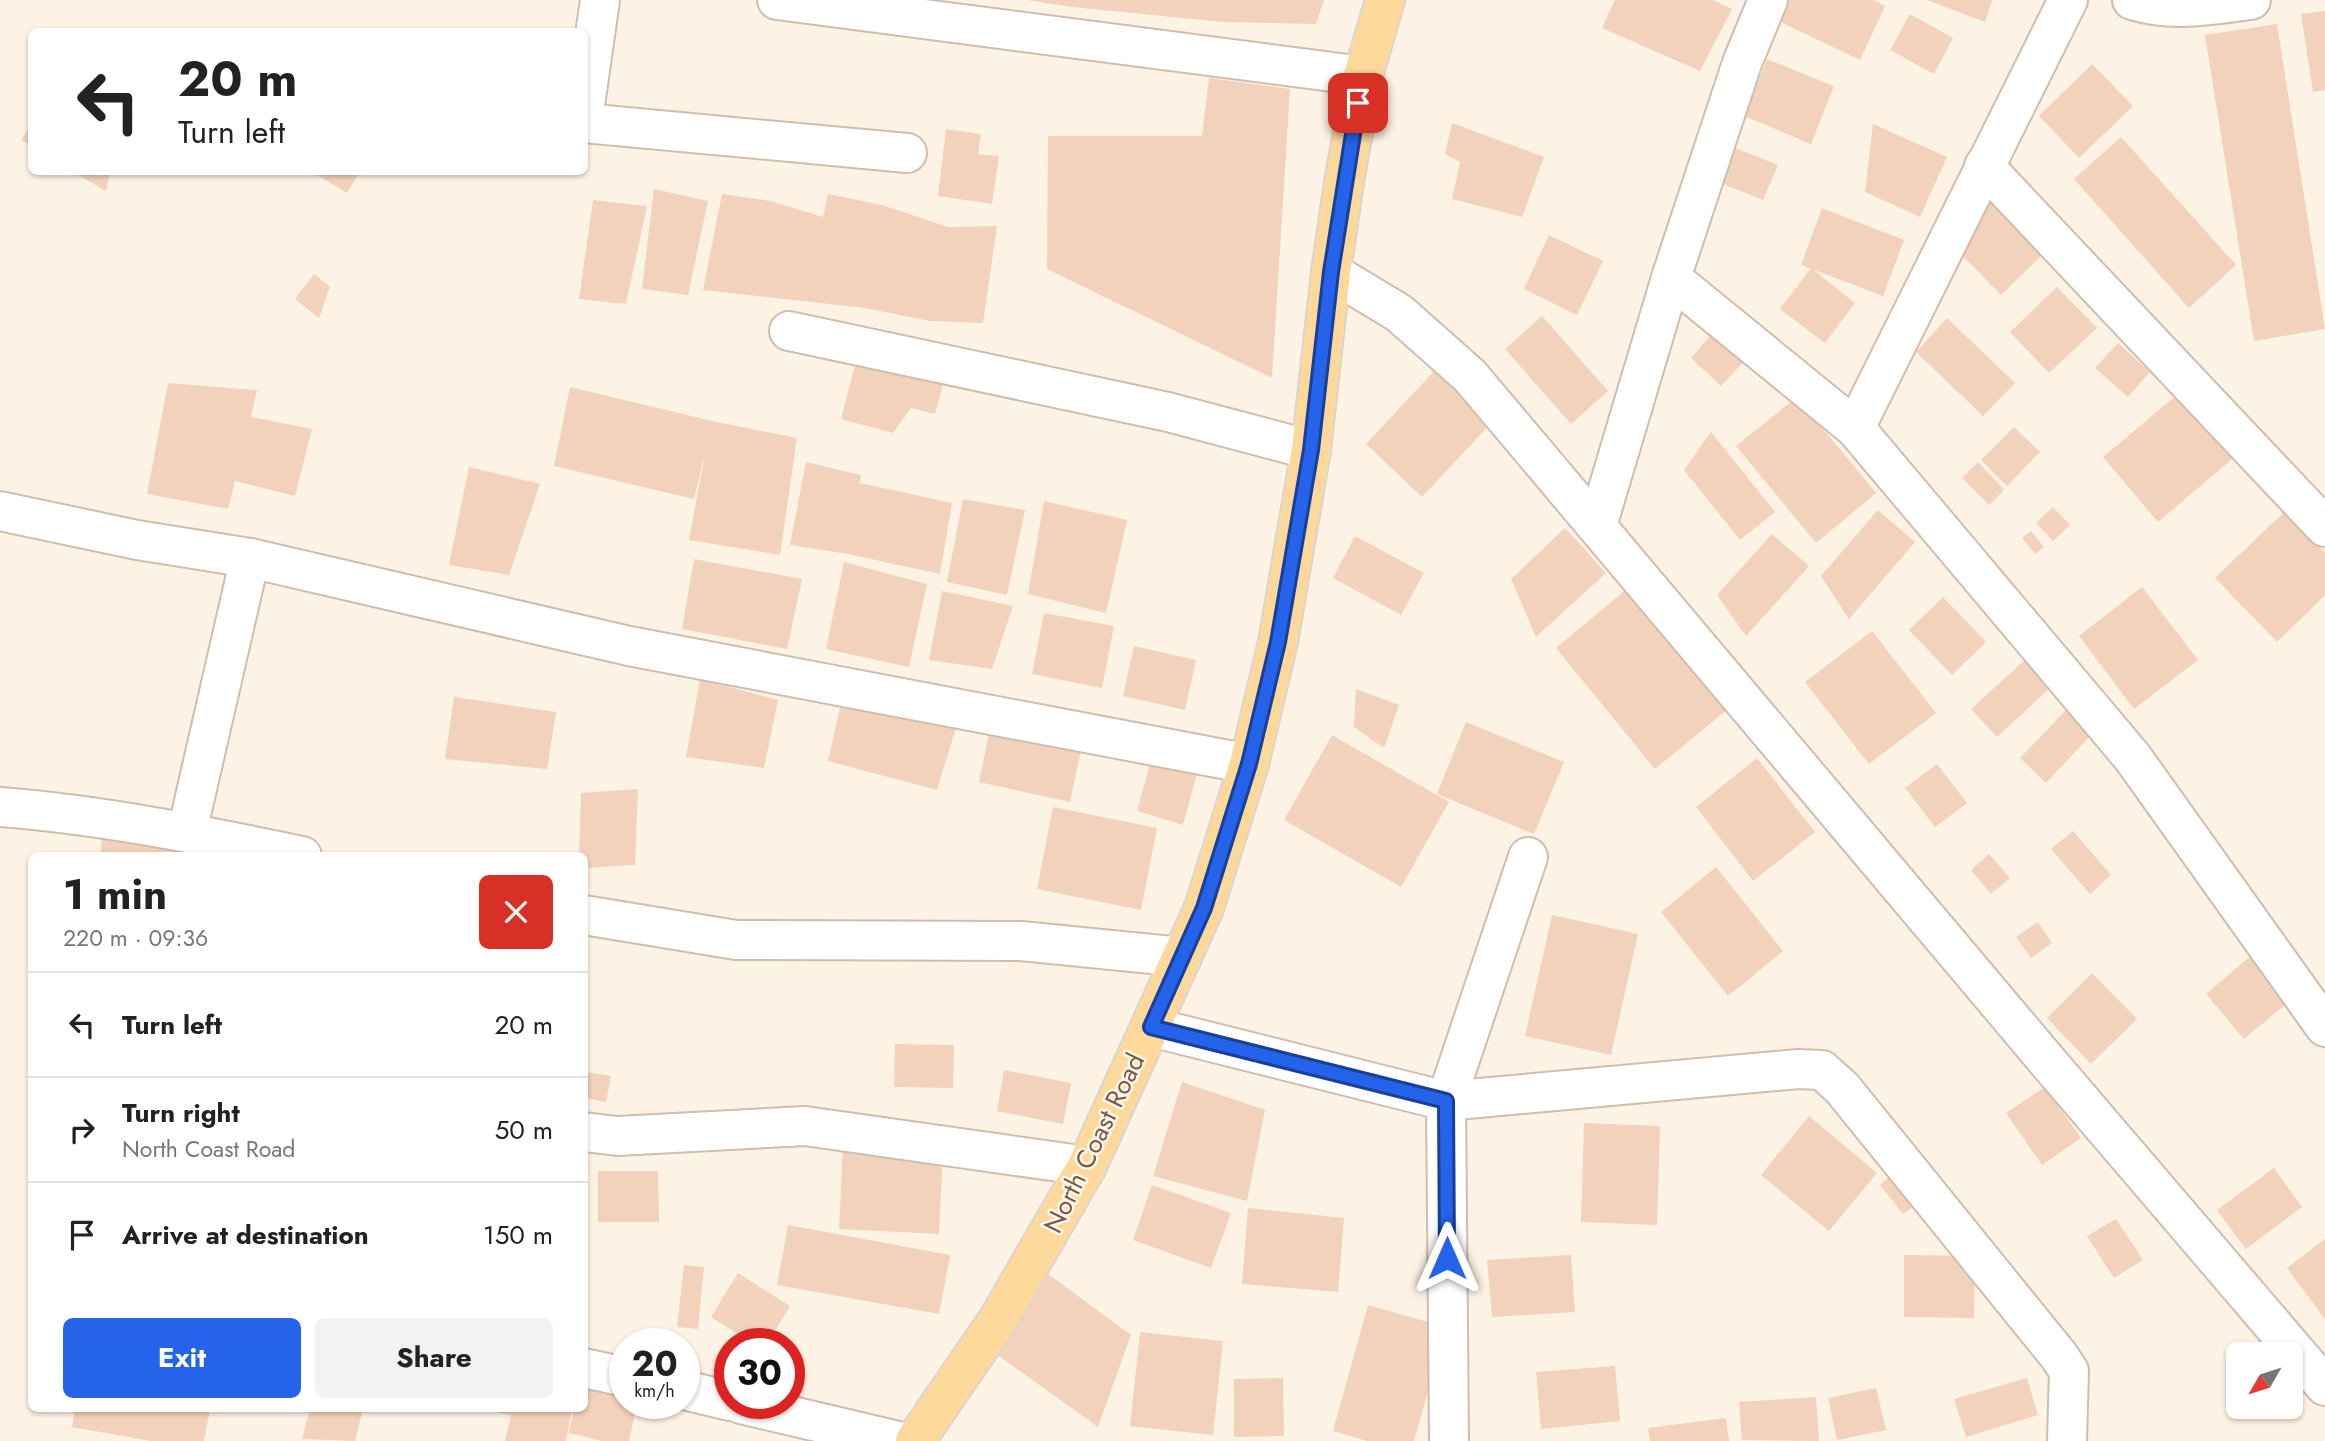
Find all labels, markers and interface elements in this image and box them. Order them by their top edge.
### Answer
text: 20 m [178,44,297,114]
icon: left [63,56,154,147]
pin [1328,73,1388,133]
icon: arrive [1339,84,1377,122]
text: Turn left [178,109,285,155]
text: 1 min [63,864,167,925]
button: close [479,875,553,949]
text: 220 m · 09:36 [63,921,208,955]
icon: left [63,1006,101,1044]
text: Turn left [122,1006,222,1044]
text: 20 m [495,1006,553,1044]
street label: North Coast Road [1034,1047,1154,1239]
text: Turn right [122,1094,240,1132]
icon: right [63,1111,101,1149]
text: 50 m [495,1111,553,1149]
text: North Coast Road [122,1132,295,1166]
icon: arrive [63,1216,101,1254]
text: Arrive at destination [122,1216,369,1254]
text: 150 m [483,1216,553,1254]
position arrow [1410,1221,1484,1295]
button: Exit [63,1318,301,1398]
button: Share [315,1318,553,1398]
speed limit sign: 30 [714,1328,805,1419]
text: 20 [631,1339,678,1389]
north arrow [2226,1342,2303,1419]
map controls [2226,1342,2303,1419]
text: km/h [634,1378,675,1404]

